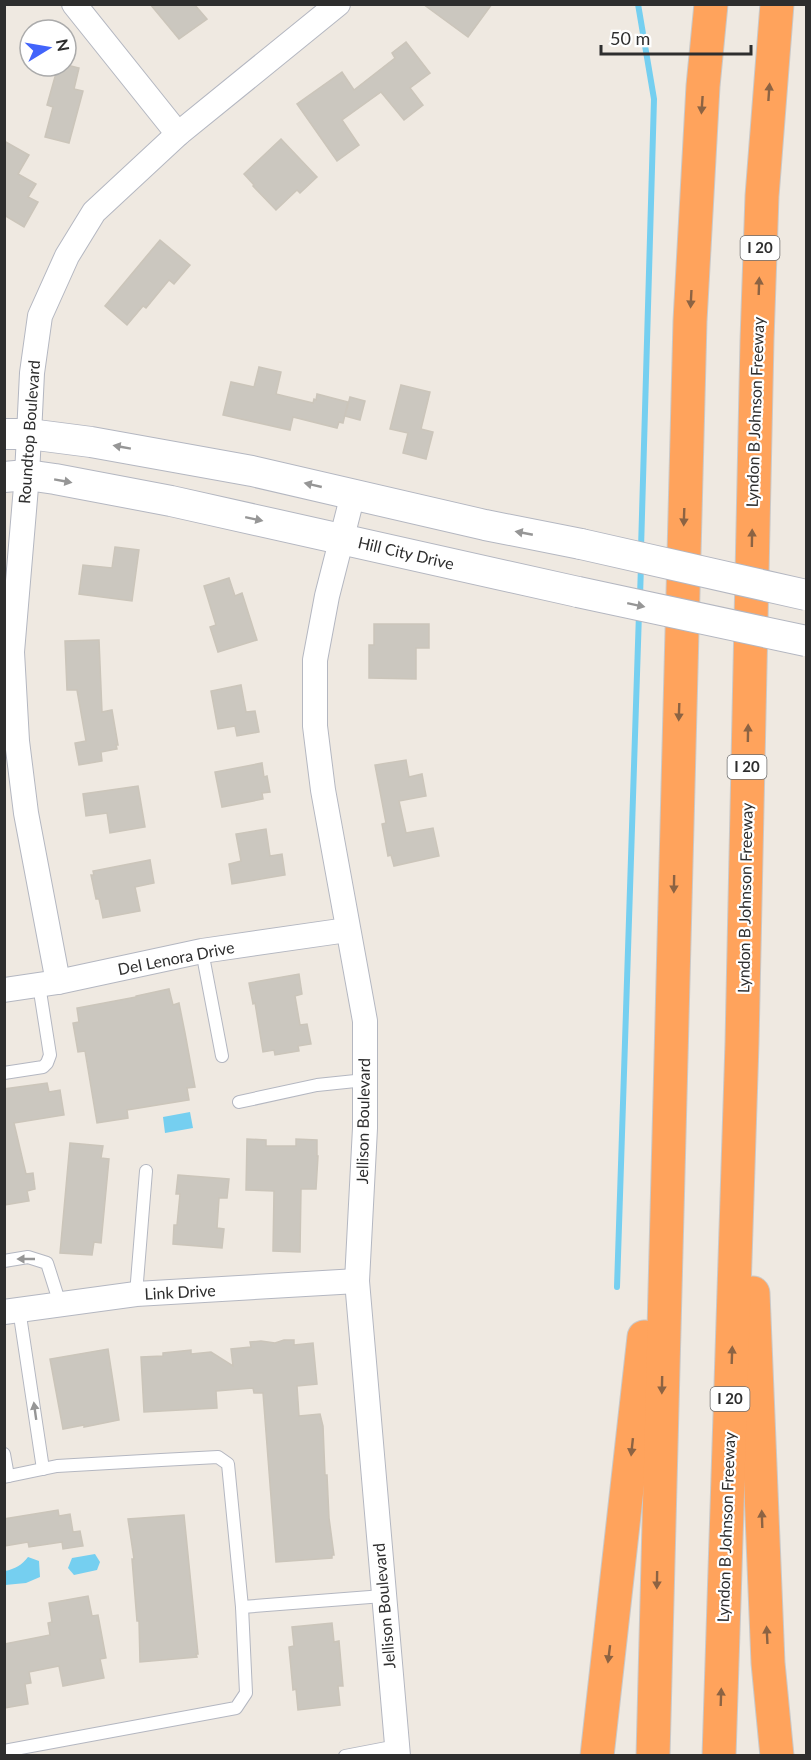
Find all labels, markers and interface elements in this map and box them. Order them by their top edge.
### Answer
north arrow [18,18,78,78]
scale bar [601,18,751,56]
text: 50 m [610,27,650,49]
text: N [53,37,74,53]
one-way arrow [765,82,774,101]
one-way arrow [697,95,707,114]
road number: I 20 [740,236,780,260]
one-way arrow [754,277,763,296]
one-way arrow [686,290,695,309]
street label: Lyndon B Johnson Freeway [742,316,767,508]
street label: Roundtop Boulevard [14,359,43,504]
one-way arrow [112,442,131,451]
one-way arrow [53,477,72,486]
one-way arrow [304,479,322,489]
one-way arrow [679,508,689,527]
one-way arrow [244,515,263,524]
one-way arrow [514,528,533,537]
one-way arrow [747,528,756,547]
street label: Hill City Drive [356,532,456,573]
one-way arrow [626,601,645,610]
one-way arrow [674,703,683,722]
one-way arrow [743,723,753,742]
road number: I 20 [728,755,766,779]
street label: Lyndon B Johnson Freeway [733,802,756,993]
one-way arrow [670,875,679,894]
street label: Del Lenora Drive [116,937,236,978]
street label: Jellison Boulevard [352,1058,373,1184]
one-way arrow [16,1254,35,1264]
street label: Link Drive [144,1280,216,1303]
one-way arrow [727,1346,736,1365]
one-way arrow [657,1376,667,1395]
road number: I 20 [710,1387,750,1411]
one-way arrow [30,1401,39,1420]
street label: Lyndon B Johnson Freeway [713,1431,738,1623]
one-way arrow [627,1437,637,1456]
one-way arrow [758,1510,767,1529]
street label: Jellison Boulevard [369,1542,398,1670]
one-way arrow [653,1571,662,1590]
one-way arrow [762,1625,771,1644]
one-way arrow [604,1644,614,1663]
one-way arrow [716,1688,725,1707]

